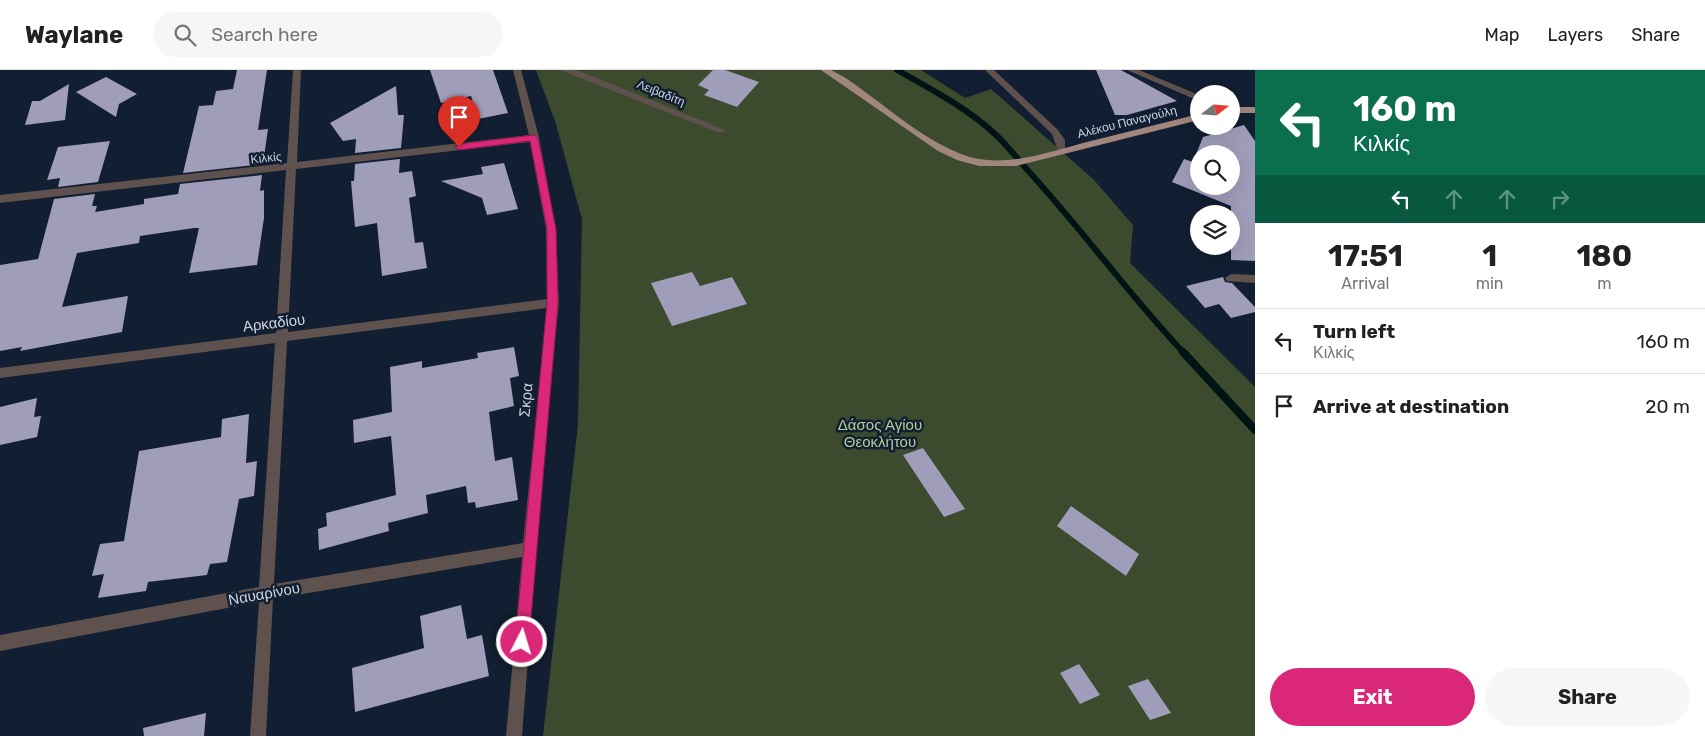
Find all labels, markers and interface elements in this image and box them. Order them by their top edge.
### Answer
search box [153,12,503,57]
text: Waylane [25,21,123,49]
icon: search [171,21,199,49]
text: Search here [211,23,318,46]
text: Map [1485,24,1520,46]
text: Layers [1548,24,1603,46]
text: Share [1631,24,1680,46]
street label: Λειβαδίτη [635,77,687,109]
north arrow [1190,85,1240,135]
map controls [1190,85,1240,255]
text: 160 m [1353,88,1457,130]
icon: left [1270,90,1335,155]
pin [438,96,480,147]
icon: arrive [445,103,473,131]
street label: Αλέκου Παναγούλη [1076,103,1178,141]
text: Κιλκίς [1353,130,1410,157]
button: search [1190,145,1240,195]
street label: Κιλκίς [250,149,282,167]
icon: left [1387,185,1415,213]
icon: ahead [1440,185,1468,213]
icon: ahead [1493,185,1521,213]
icon: right [1546,185,1574,213]
button: layers [1190,205,1240,255]
text: 17:51 [1328,238,1403,274]
text: 1 [1482,238,1497,274]
text: 180 [1576,238,1632,274]
text: Arrival [1341,274,1389,293]
text: min [1476,274,1504,293]
text: m [1597,274,1611,293]
street label: Αρκαδίου [242,310,306,336]
text: Turn left [1313,320,1395,343]
icon: left [1270,327,1298,355]
text: 160 m [1637,330,1690,353]
text: Κιλκίς [1313,343,1355,362]
street label: Σκρα [515,382,537,418]
icon: arrive [1270,392,1298,420]
text: Arrive at destination [1313,395,1509,418]
text: 20 m [1645,395,1690,418]
park label: Δάσος Αγίου Θεοκλήτου [838,416,922,451]
street label: Ναυαρίνου [227,579,301,609]
position arrow [495,615,547,667]
button: Exit [1270,668,1475,726]
button: Share [1485,668,1690,726]

